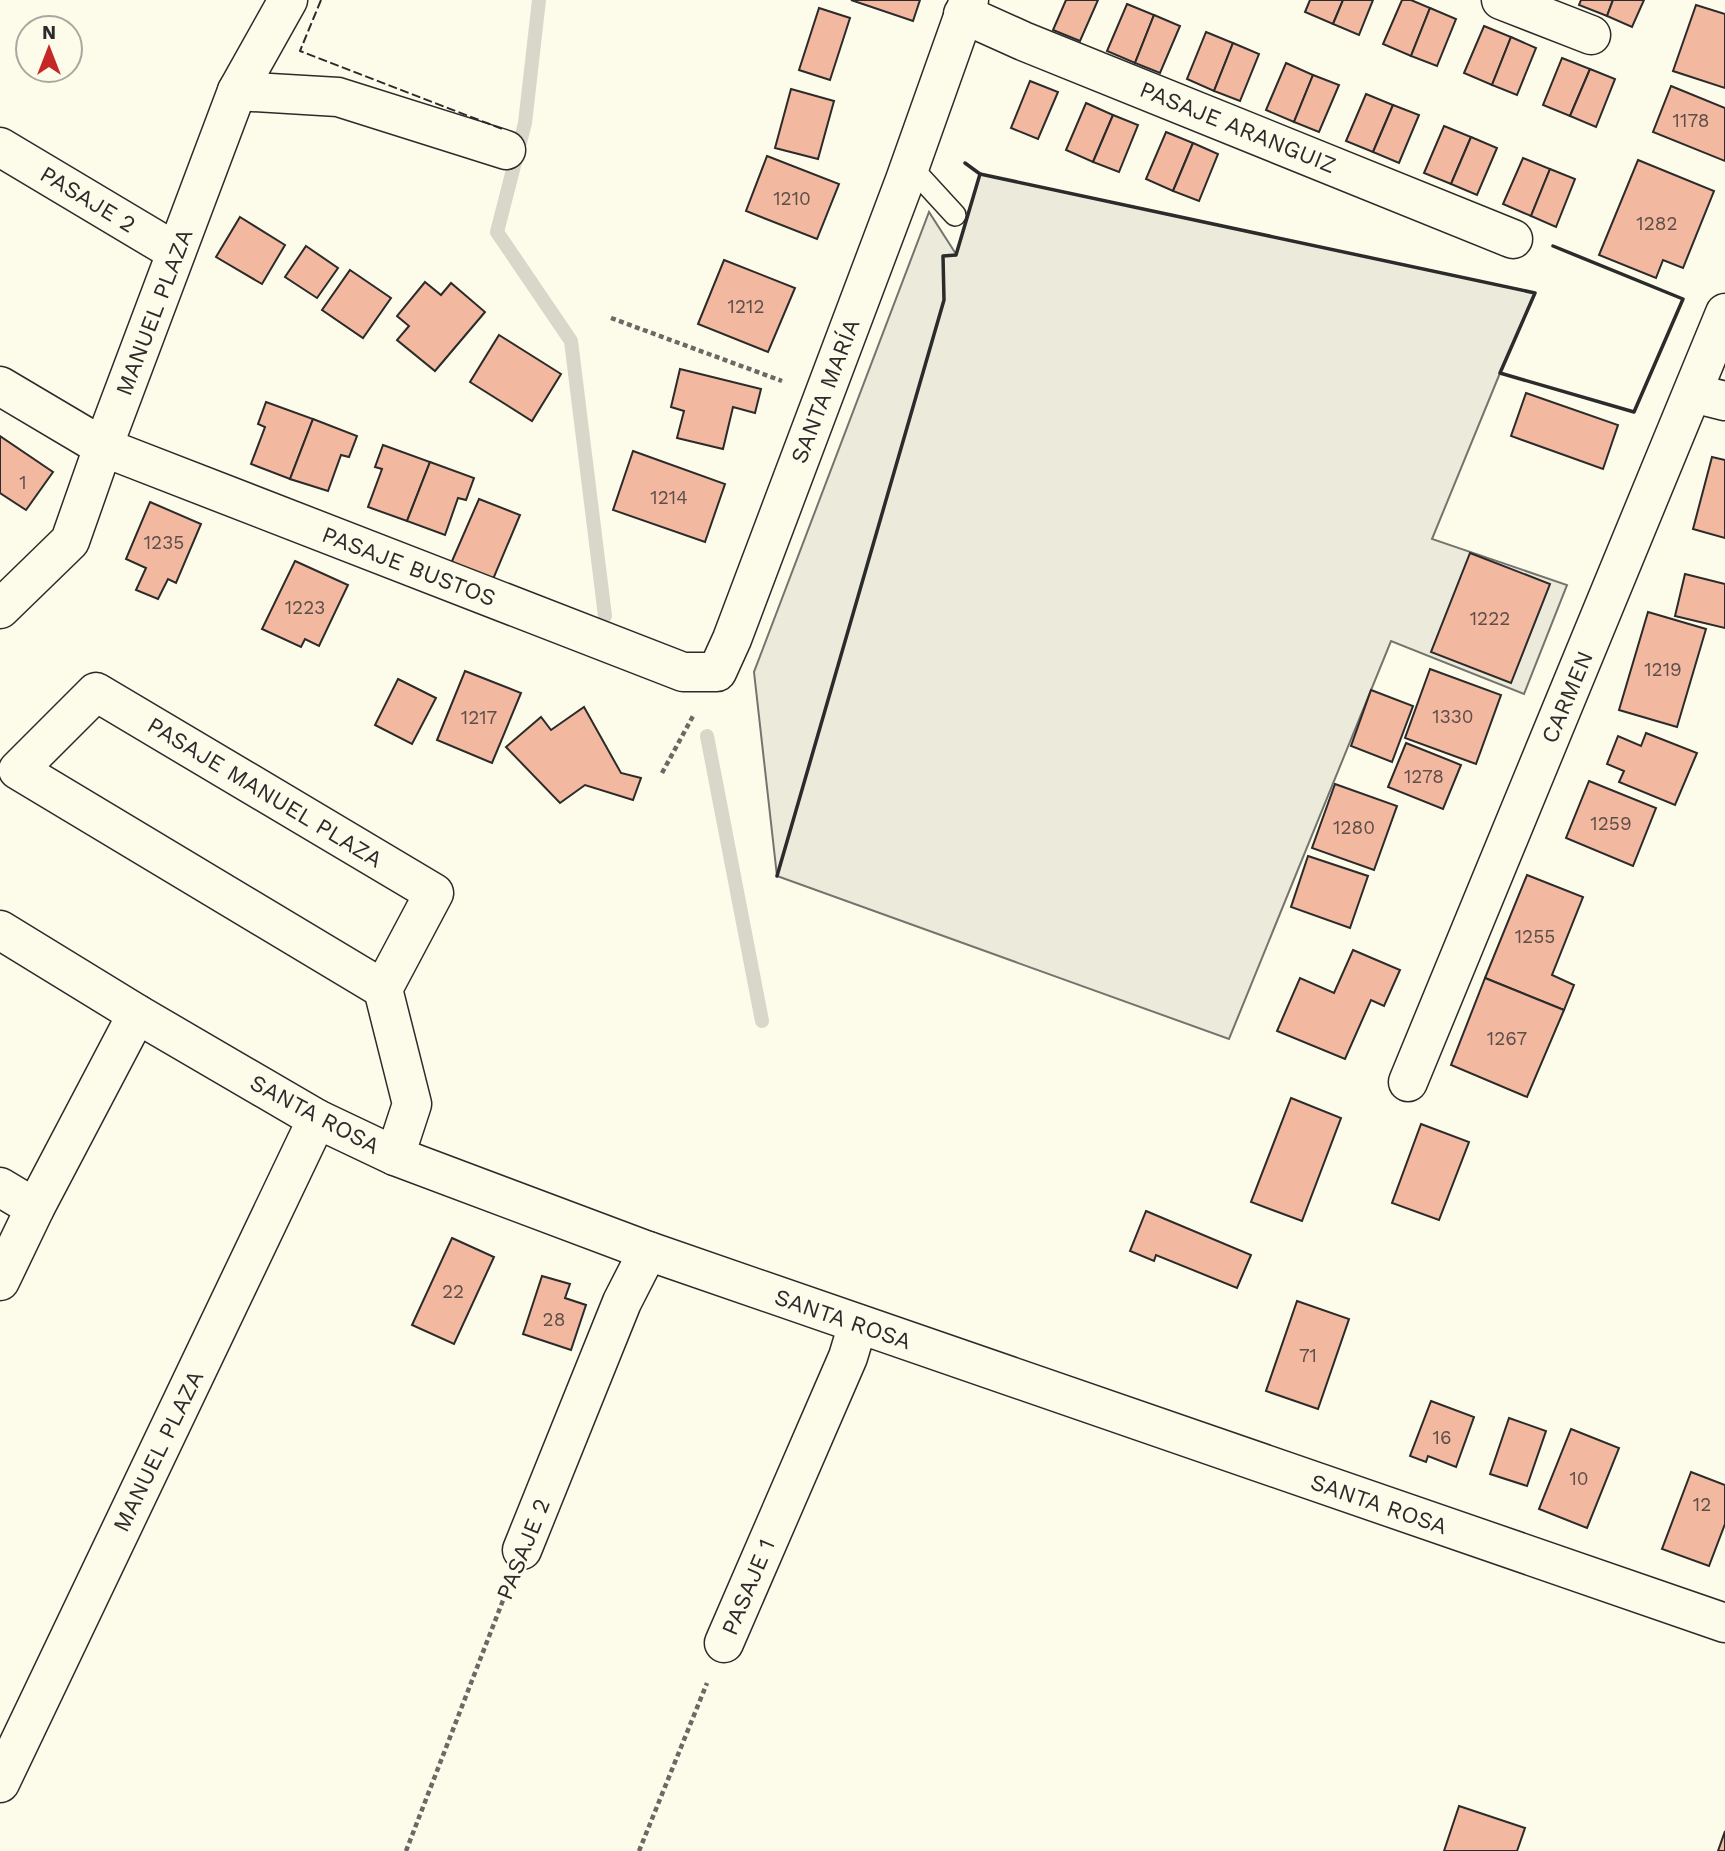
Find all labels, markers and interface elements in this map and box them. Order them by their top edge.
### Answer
north arrow [14,14,84,84]
text: N [42,21,56,44]
street label: PASAJE ARANGUIZ [1136,76,1340,179]
house number: 1178 [1673,109,1709,132]
street label: PASAJE 2 [35,160,140,238]
house number: 1210 [773,187,811,210]
house number: 1282 [1636,212,1678,235]
street label: MANUEL PLAZA [110,225,199,399]
house number: 1212 [728,295,764,318]
street label: SANTA MARÍA [786,315,865,467]
house number: 1 [19,471,27,494]
house number: 1214 [650,486,688,509]
street label: PASAJE BUSTOS [318,521,499,612]
house number: 1235 [144,531,184,554]
house number: 1223 [285,596,325,619]
house number: 1222 [1470,607,1510,630]
street label: CARMEN [1536,647,1599,747]
house number: 1219 [1644,658,1682,681]
house number: 1330 [1432,705,1474,728]
house number: 1217 [461,706,497,729]
street label: PASAJE MANUEL PLAZA [142,711,387,873]
house number: 1278 [1404,765,1444,788]
house number: 1259 [1590,812,1632,835]
house number: 1280 [1333,816,1375,839]
house number: 1255 [1515,925,1555,948]
house number: 1267 [1487,1027,1527,1050]
street label: SANTA ROSA [245,1069,384,1160]
house number: 22 [442,1280,464,1303]
street label: SANTA ROSA [771,1283,915,1355]
house number: 28 [543,1308,565,1331]
house number: 71 [1299,1344,1317,1367]
street label: MANUEL PLAZA [108,1366,209,1536]
house number: 16 [1433,1426,1451,1449]
house number: 10 [1569,1467,1589,1490]
street label: SANTA ROSA [1307,1468,1451,1540]
house number: 12 [1693,1493,1711,1516]
street label: PASAJE 2 [491,1495,556,1604]
street label: PASAJE 1 [716,1535,781,1639]

